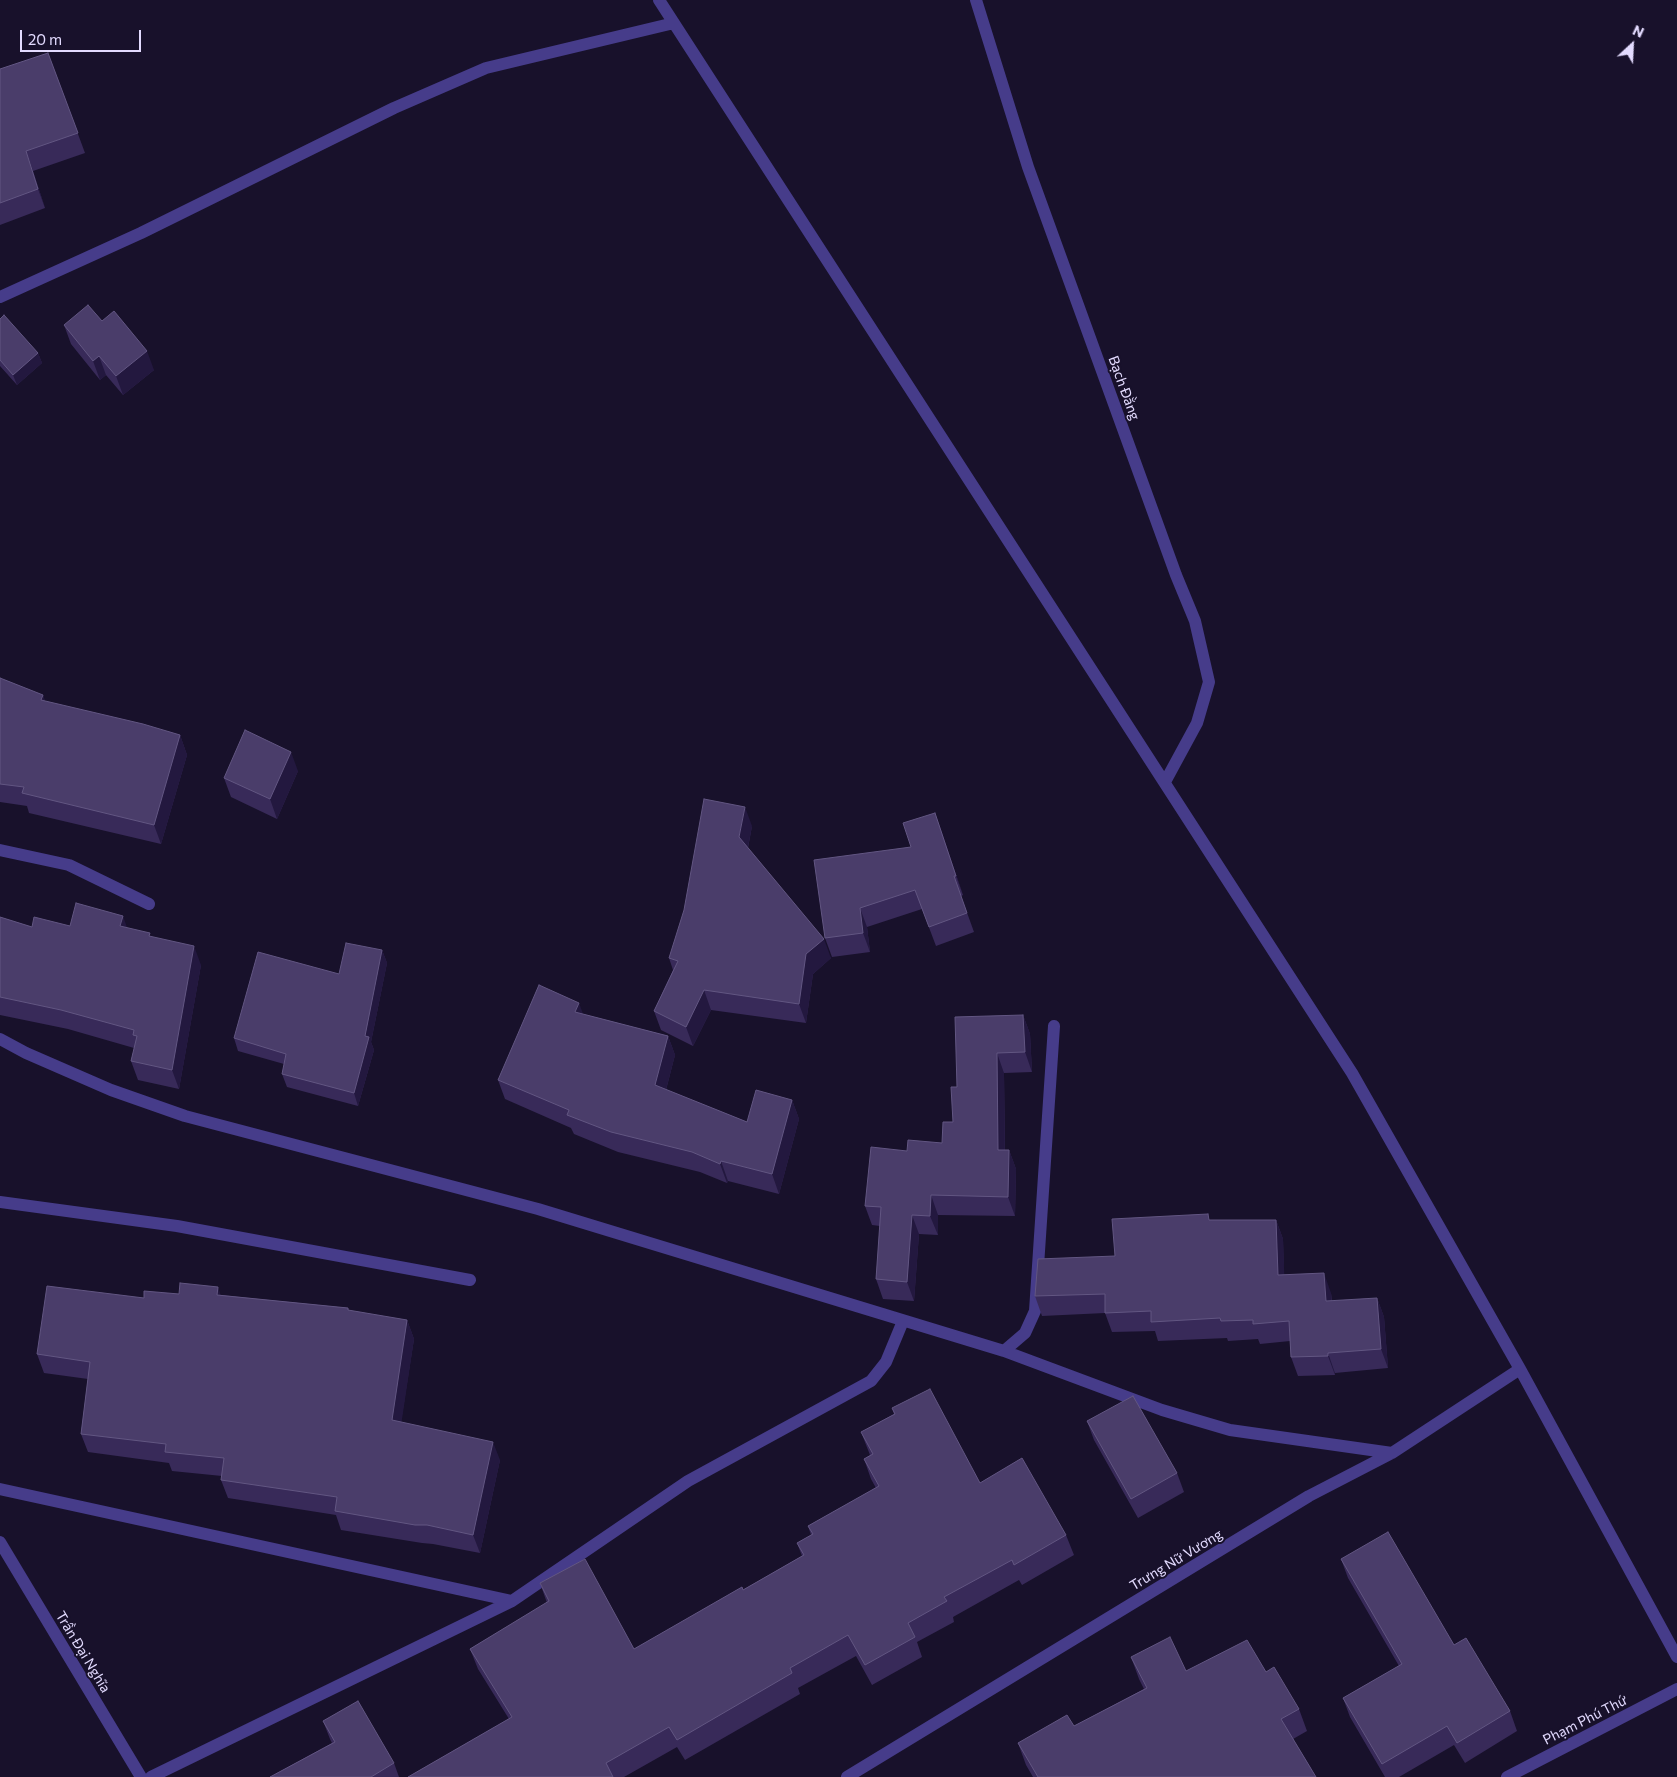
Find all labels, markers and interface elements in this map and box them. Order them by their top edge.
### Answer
scale bar [22,20,144,52]
north arrow [1607,20,1657,70]
text: N [1630,21,1647,41]
text: 20 m [28,30,62,48]
street label: Bạch Đằng [1105,354,1143,422]
street label: Trưng Nữ Vương [1127,1526,1225,1594]
street label: Trần Đại Nghĩa [52,1608,114,1696]
street label: Phạm Phú Thứ [1540,1692,1630,1748]

